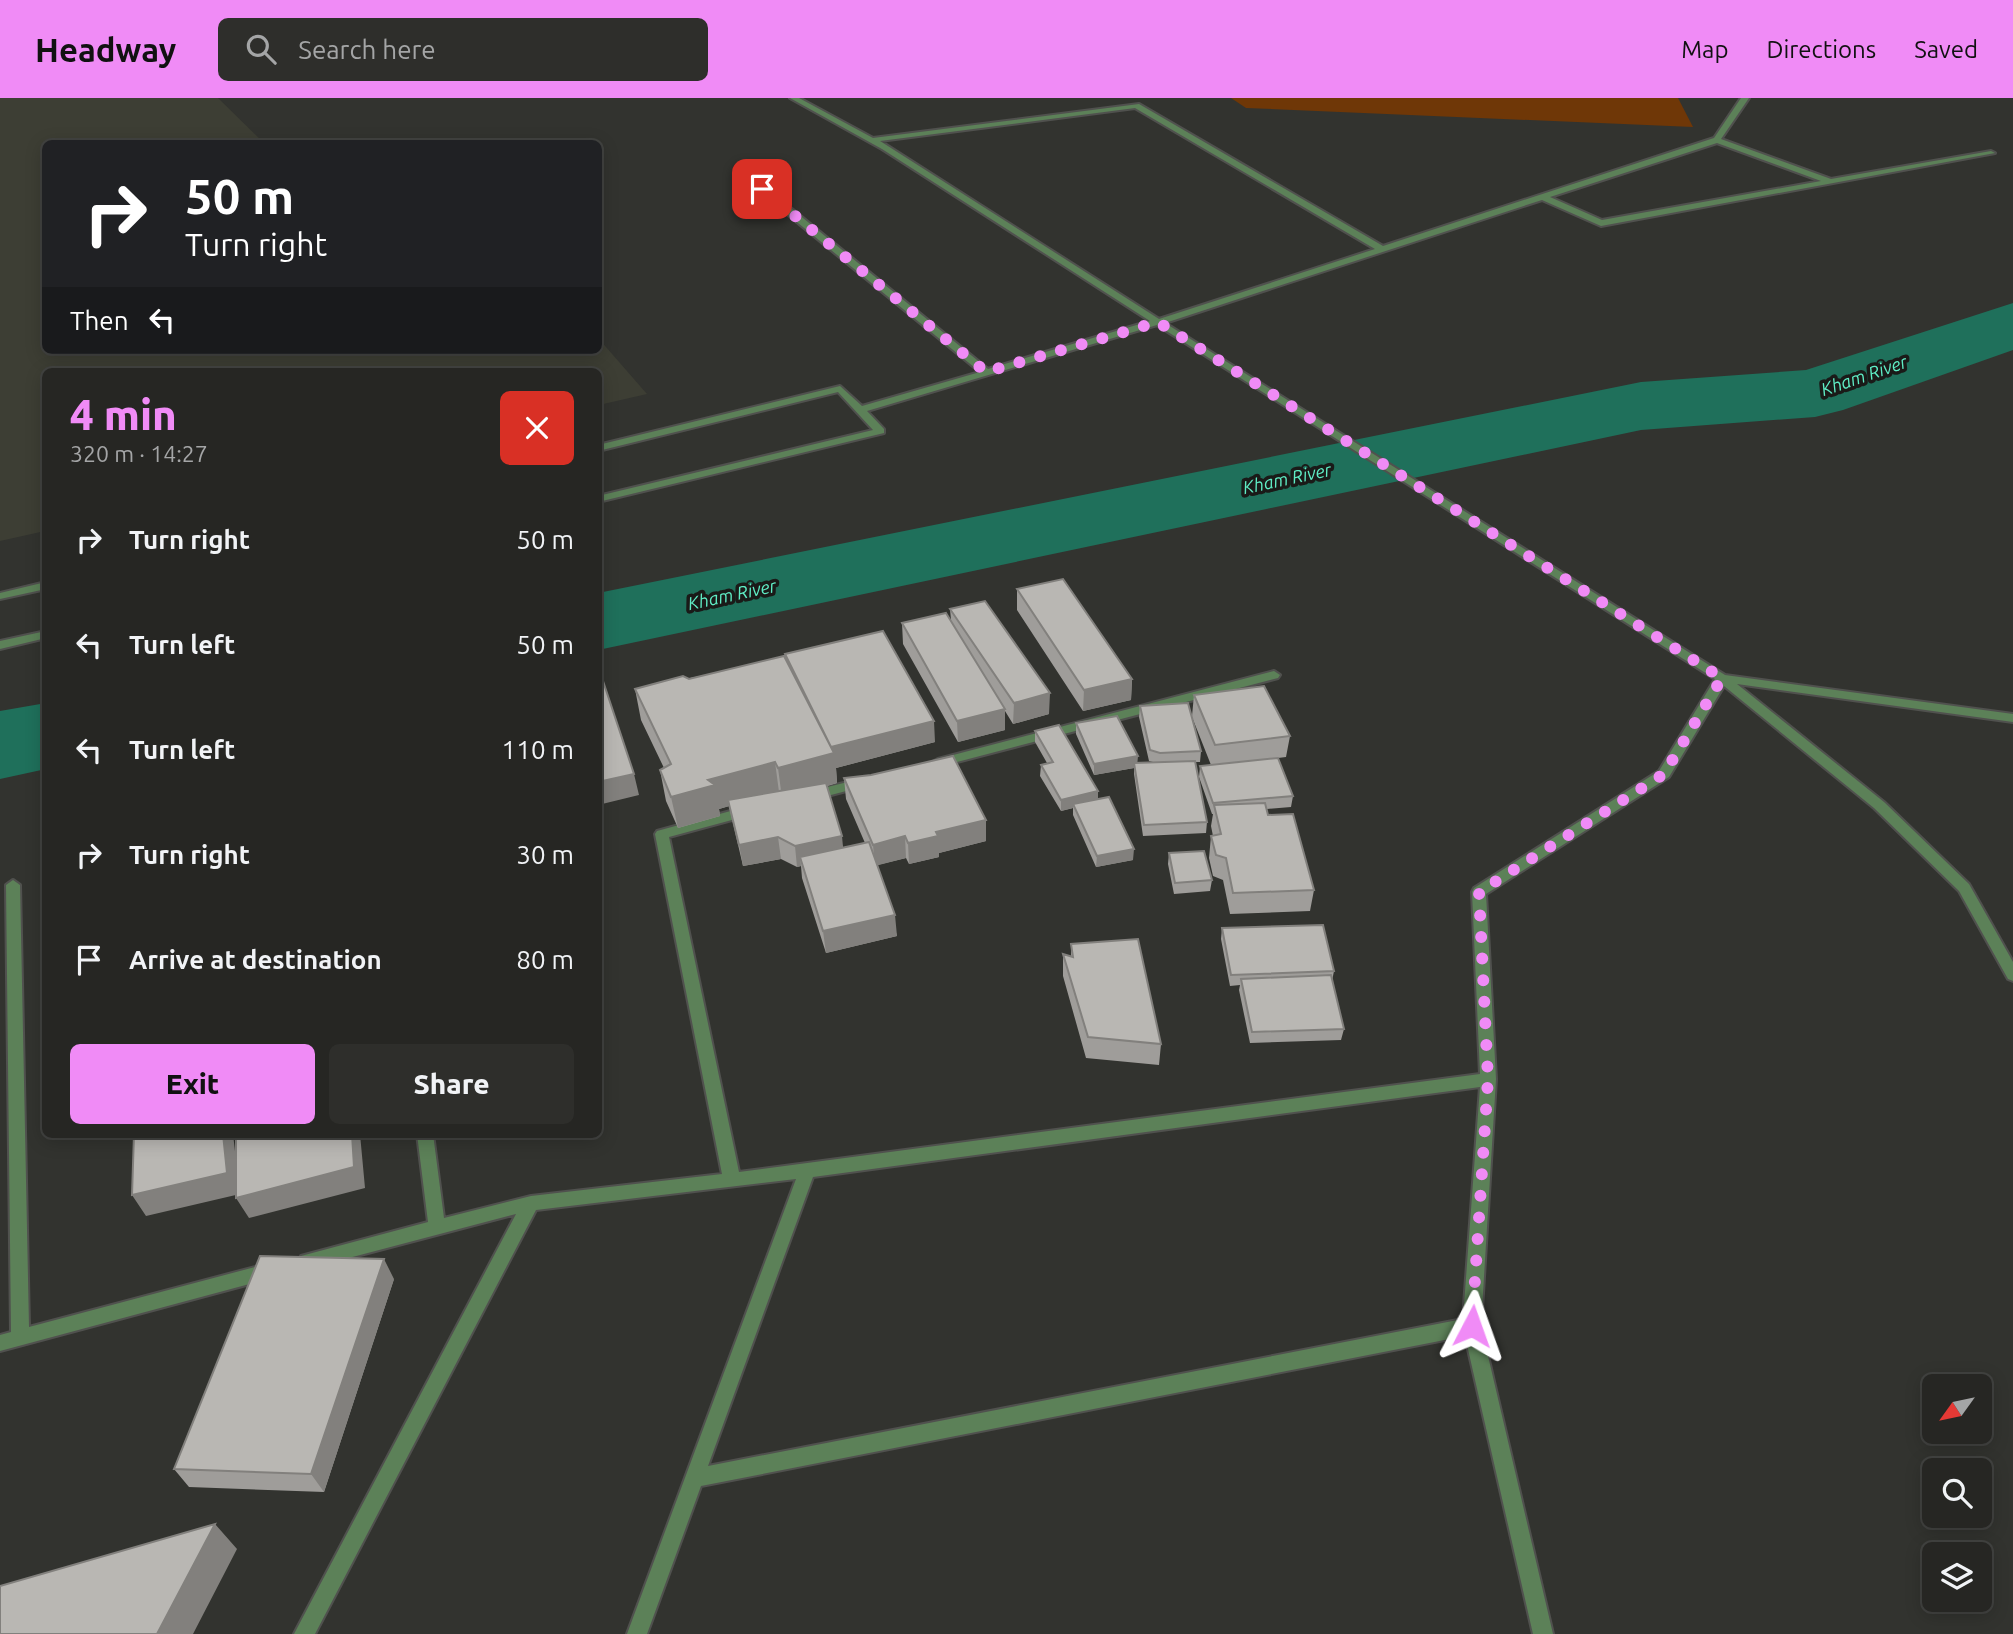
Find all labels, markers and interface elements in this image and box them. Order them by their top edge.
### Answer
search box [218,18,708,81]
icon: search [242,30,280,68]
text: Headway [35,31,176,68]
text: Search here [298,35,436,64]
text: Map [1681,36,1728,63]
text: Directions [1766,36,1876,63]
text: Saved [1914,36,1978,63]
pin [732,159,792,219]
icon: right [70,168,161,259]
text: 50 m [185,168,294,223]
icon: arrive [743,170,781,208]
text: Turn right [185,226,327,262]
icon: left [143,301,181,339]
text: Then [70,306,129,335]
water label: Kham River [1818,351,1911,399]
text: 4 min [70,391,177,438]
button: close [500,391,574,465]
text: 320 m · 14:27 [70,441,208,466]
water label: Kham River [1241,459,1334,497]
icon: right [70,521,108,559]
text: Turn right [129,525,250,554]
text: 50 m [516,525,574,554]
water label: Kham River [686,575,779,613]
icon: left [70,626,108,664]
text: Turn left [129,630,235,659]
text: 50 m [516,630,574,659]
icon: left [70,731,108,769]
text: Turn left [129,735,235,764]
text: 110 m [502,735,574,764]
icon: right [70,836,108,874]
text: Turn right [129,840,250,869]
text: 30 m [516,840,574,869]
icon: arrive [70,941,108,979]
text: Arrive at destination [129,945,382,974]
text: 80 m [516,945,574,974]
button: Exit [70,1044,315,1124]
button: Share [329,1044,574,1124]
position arrow [1435,1289,1509,1363]
north arrow [1922,1374,1992,1444]
map controls [1922,1374,1992,1612]
button: search [1922,1458,1992,1528]
button: layers [1922,1542,1992,1612]

